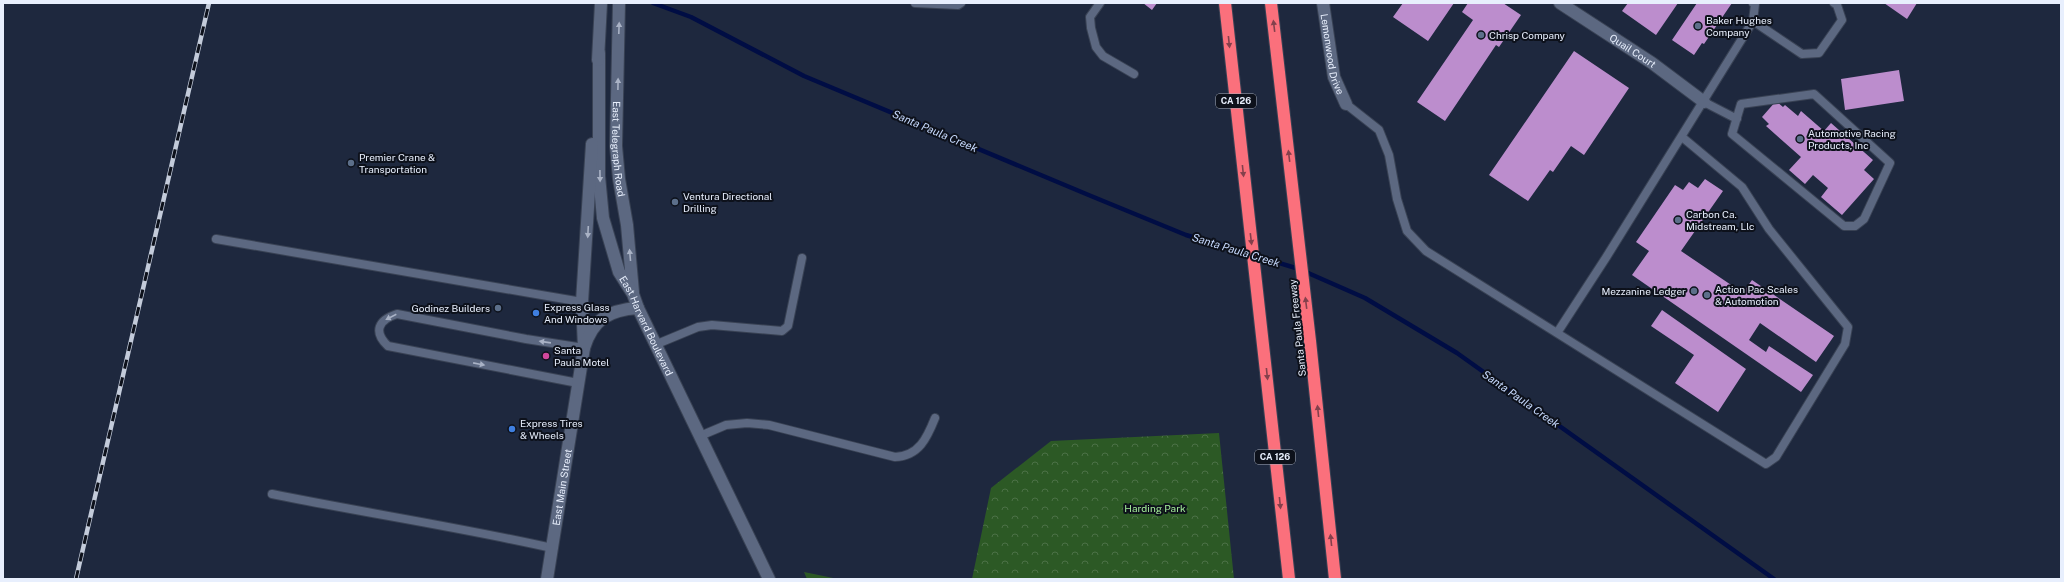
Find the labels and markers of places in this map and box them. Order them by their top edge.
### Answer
place label: Baker Hughes Company [1706,14,1772,38]
marker: Baker Hughes Company [1693,21,1703,31]
place label: Chrisp Company [1489,29,1566,41]
marker: Chrisp Company [1476,30,1486,40]
place label: Automotive Racing Products, Inc [1808,127,1896,151]
marker: Automotive Racing Products, Inc [1795,134,1805,144]
place label: Premier Crane & Transportation [359,151,435,175]
marker: Premier Crane & Transportation [346,158,356,168]
place label: Ventura Directional Drilling [683,190,772,214]
marker: Ventura Directional Drilling [670,197,680,207]
place label: Carbon Ca. Midstream, Llc [1686,208,1755,232]
marker: Carbon Ca. Midstream, Llc [1673,215,1683,225]
place label: Action Pac Scales & Automotion [1715,283,1798,307]
place label: Mezzanine Ledger [1601,285,1686,297]
marker: Mezzanine Ledger [1689,286,1699,296]
marker: Action Pac Scales & Automotion [1702,290,1712,300]
place label: Express Glass And Windows [544,301,610,325]
place label: Godinez Builders [411,302,490,314]
marker: Godinez Builders [493,303,503,313]
marker: Express Glass And Windows [531,308,541,318]
place label: Santa Paula Motel [554,344,609,368]
marker: Santa Paula Motel [541,351,551,361]
place label: Express Tires & Wheels [520,417,583,441]
marker: Express Tires & Wheels [507,424,517,434]

